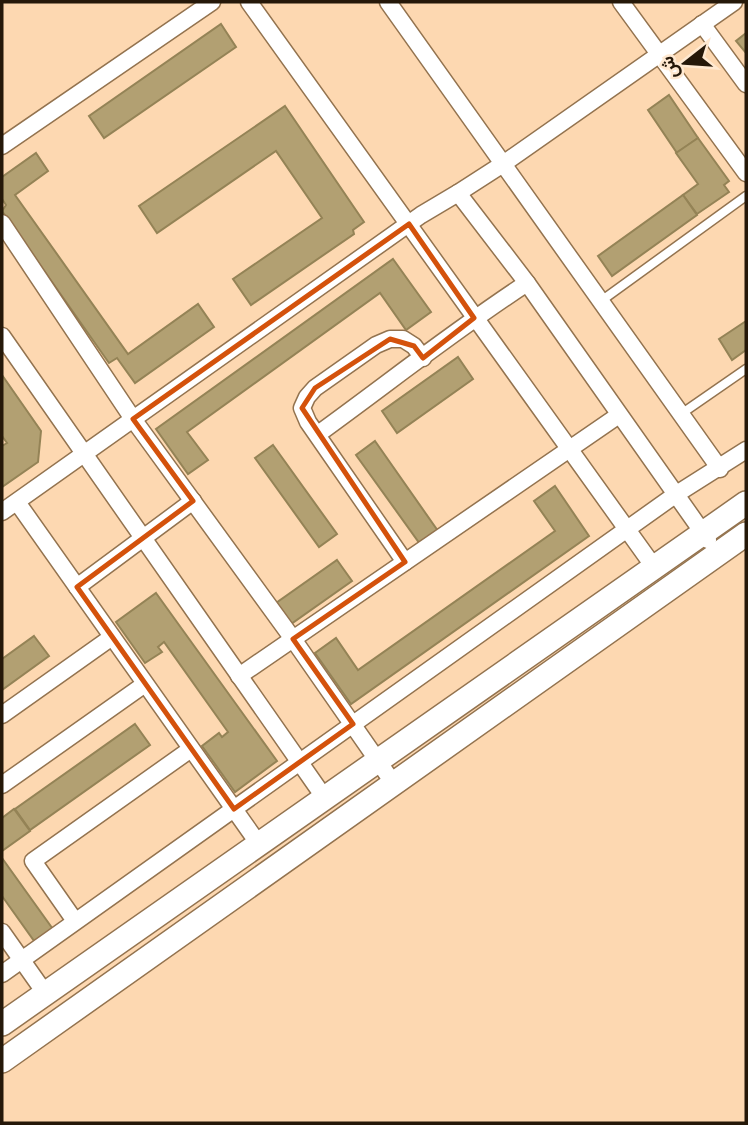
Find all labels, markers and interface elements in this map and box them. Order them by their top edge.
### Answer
north arrow [650,28,720,98]
text: ش [653,53,685,83]

